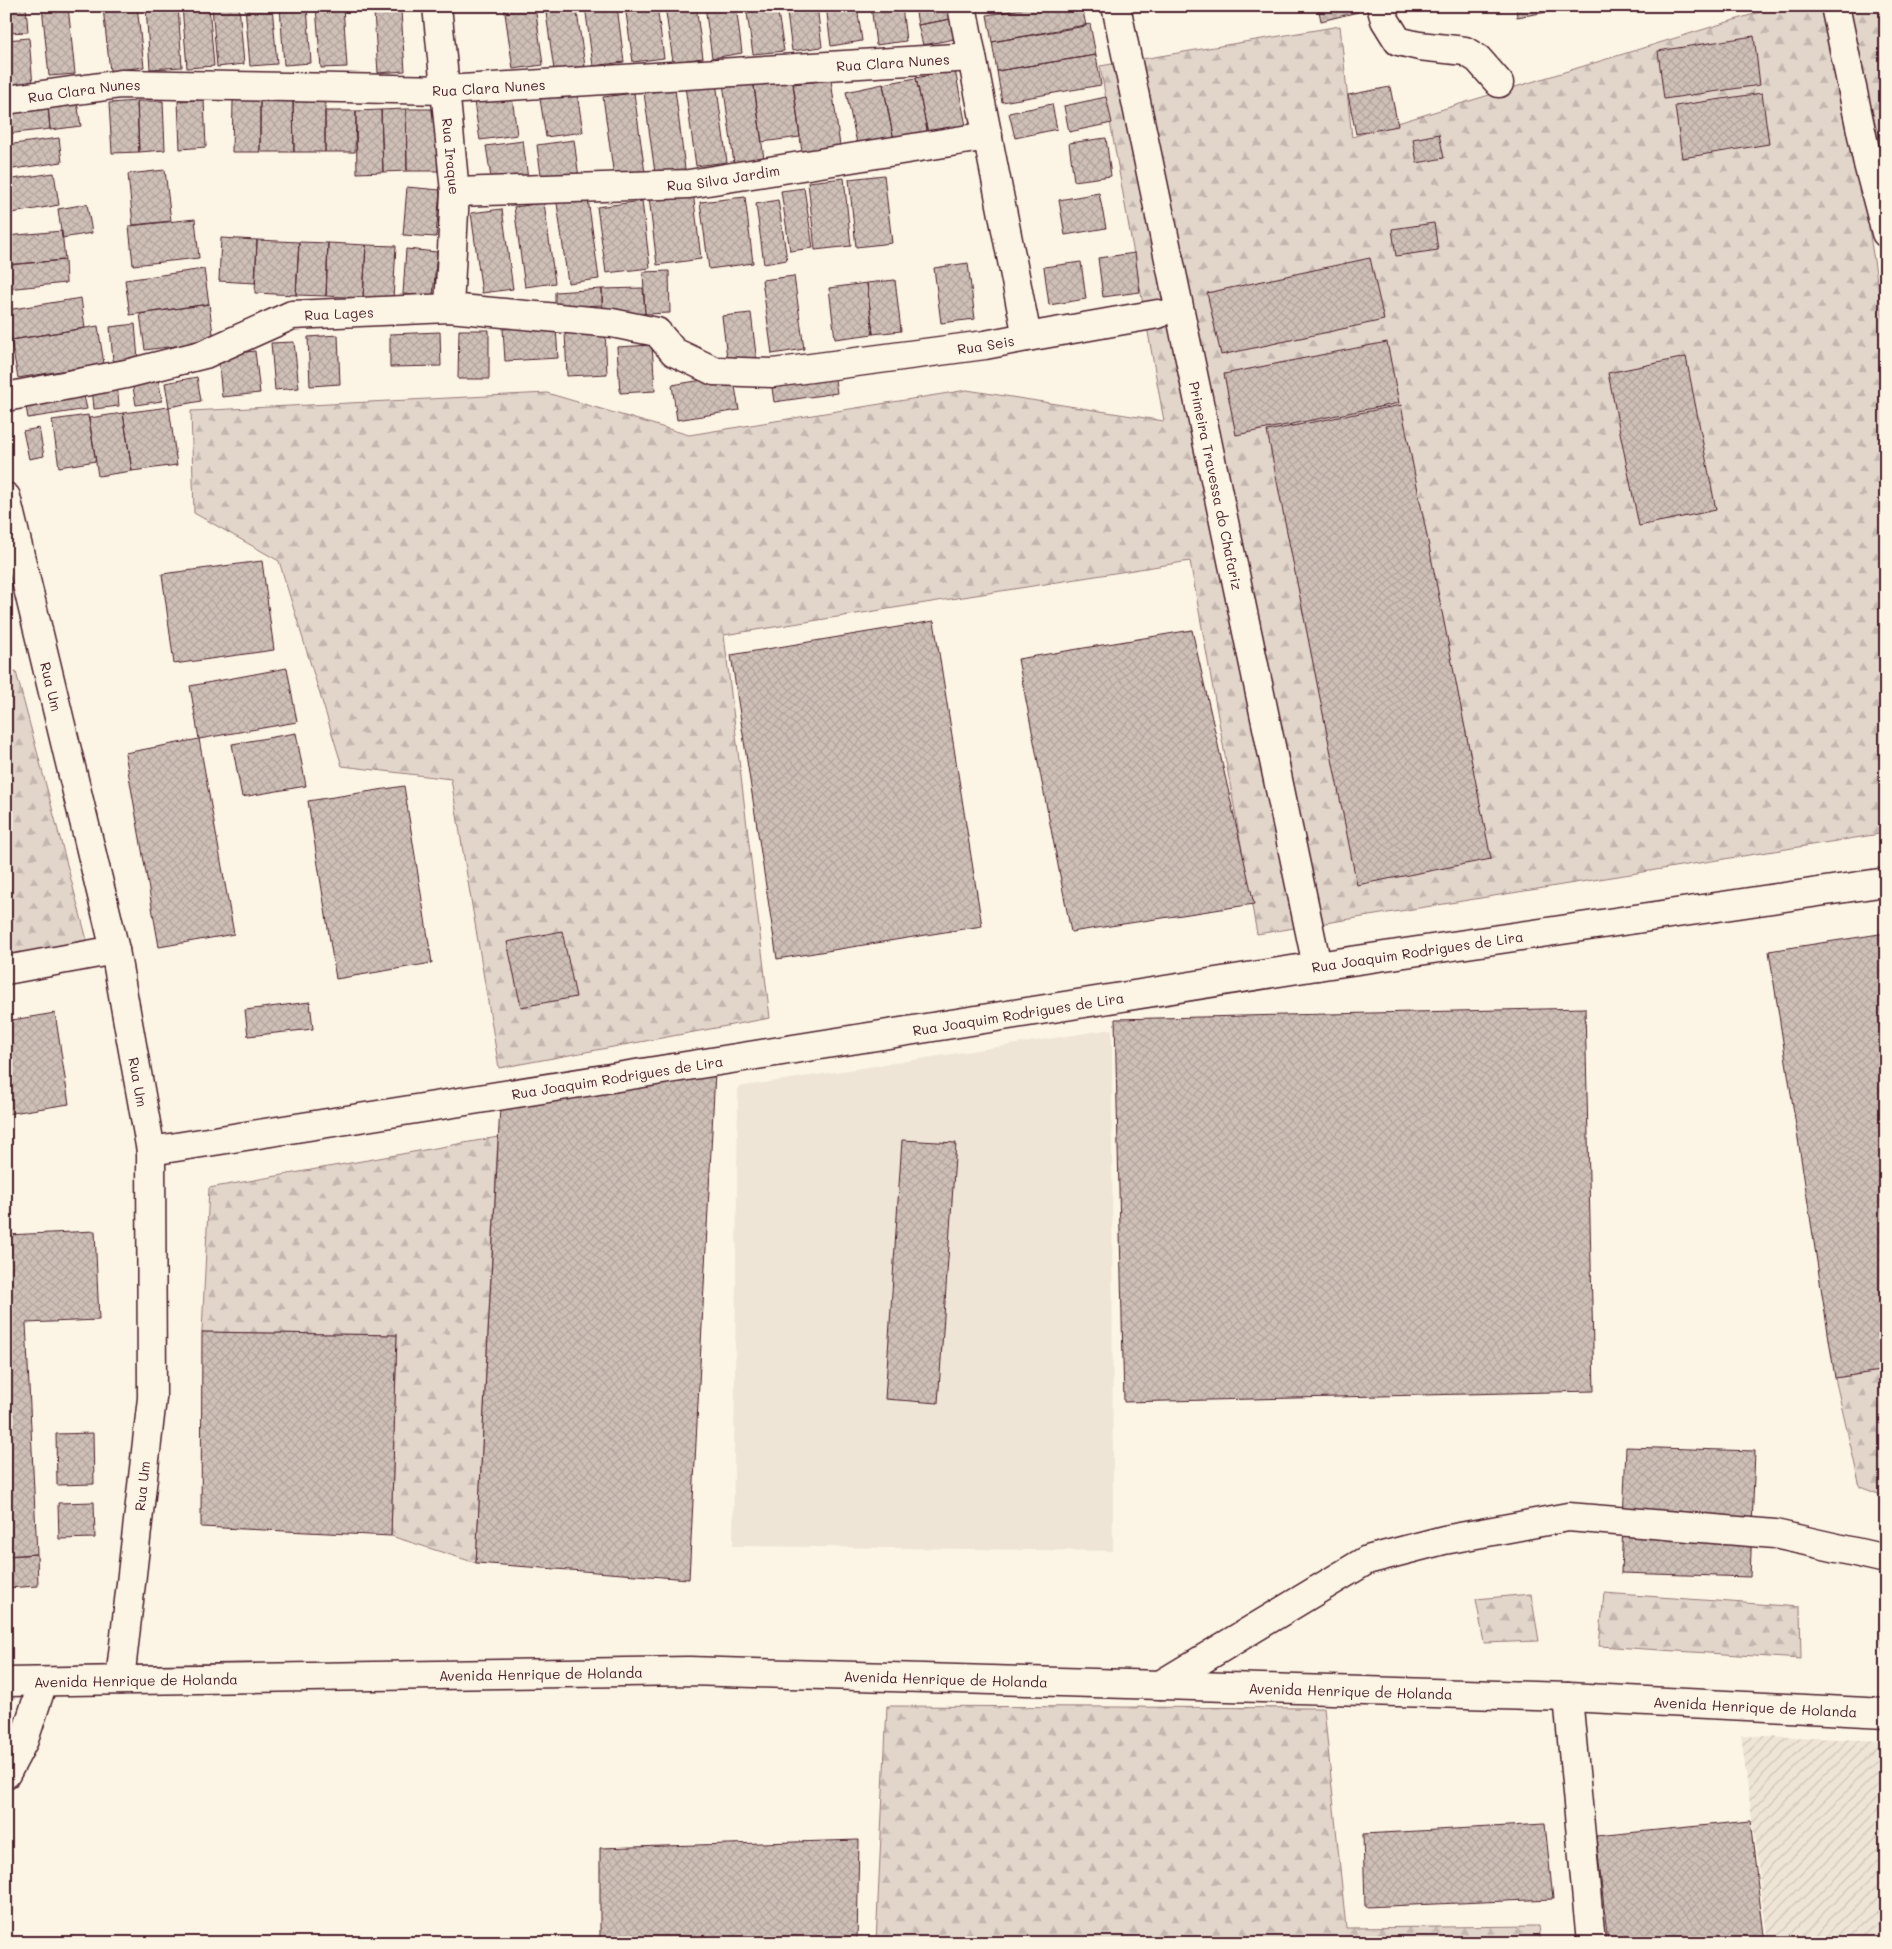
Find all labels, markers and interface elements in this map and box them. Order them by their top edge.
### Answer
street label: Rua Clara Nunes [836,49,950,75]
street label: Rua Clara Nunes [27,74,141,106]
street label: Rua Clara Nunes [432,74,546,100]
street label: Rua Iraque [438,117,465,196]
street label: Rua Silva Jardim [667,160,781,194]
street label: Rua Lages [304,302,374,324]
street label: Rua Seis [956,330,1016,358]
street label: Primeira Travessa do Chafariz [1185,380,1248,592]
street label: Rua Um [36,660,67,713]
street label: Rua Joaquim Rodrigues de Lira [1310,926,1525,976]
street label: Rua Joaquim Rodrigues de Lira [911,987,1125,1040]
street label: Rua Joaquim Rodrigues de Lira [510,1051,724,1103]
street label: Rua Um [125,1055,152,1108]
street label: Rua Um [130,1460,154,1512]
street label: Avenida Henrique de Holanda [439,1662,643,1685]
street label: Avenida Henrique de Holanda [844,1666,1048,1691]
street label: Avenida Henrique de Holanda [34,1669,238,1691]
street label: Avenida Henrique de Holanda [1248,1678,1453,1703]
street label: Avenida Henrique de Holanda [1653,1692,1858,1721]

